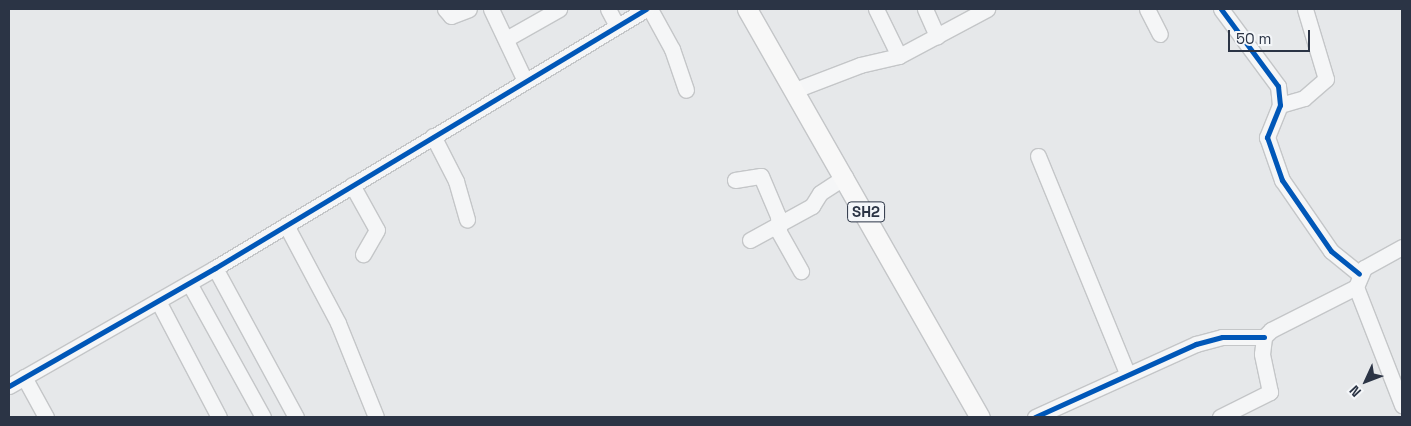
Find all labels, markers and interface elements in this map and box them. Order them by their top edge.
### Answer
scale bar [1231,20,1314,52]
text: 50 m [1236,29,1271,48]
road number: SH2 [846,200,886,224]
north arrow [1341,356,1391,406]
text: N [1345,382,1365,401]

